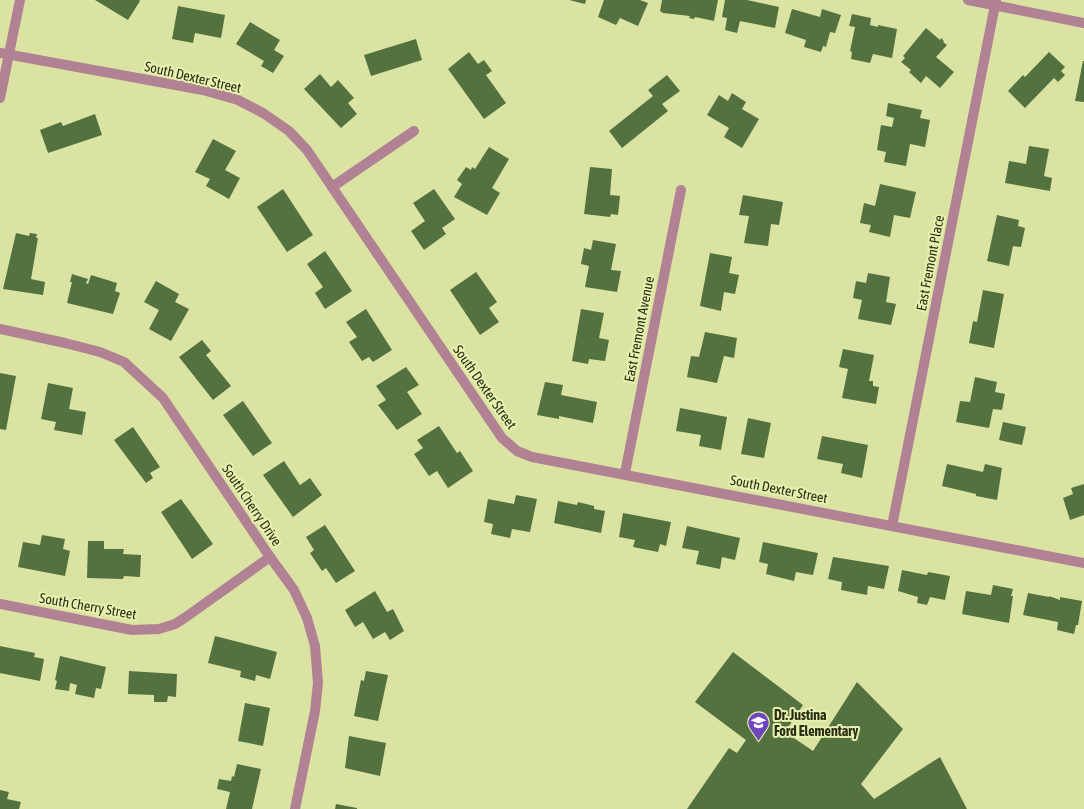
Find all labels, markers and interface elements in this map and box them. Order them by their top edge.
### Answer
street label: South Dexter Street [143,58,243,96]
street label: East Fremont Place [913,214,947,312]
street label: East Fremont Avenue [621,275,657,383]
street label: South Dexter Street [450,342,520,432]
street label: South Cherry Drive [219,461,285,549]
street label: South Dexter Street [729,472,829,506]
street label: South Cherry Street [38,590,138,622]
place label: Dr. Justina Ford Elementary [774,707,858,739]
school or university icon: Dr. Justina Ford Elementary [746,710,772,743]

